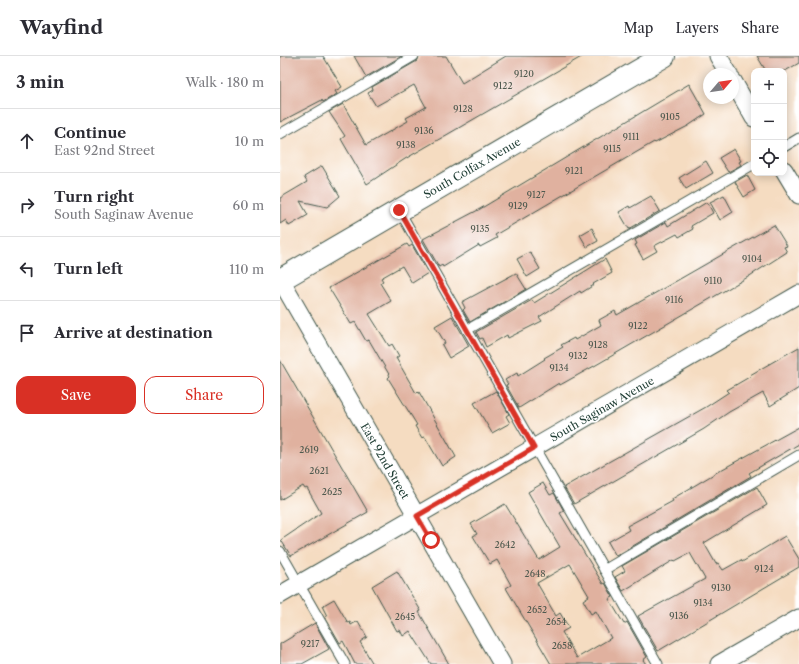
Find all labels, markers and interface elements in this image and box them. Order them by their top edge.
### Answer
text: Wayfind [20,16,103,39]
text: Map [623,19,653,37]
text: Layers [675,19,719,37]
text: Share [741,19,779,37]
house number: 9120 [514,68,534,79]
north arrow [703,68,739,104]
map controls [751,68,787,176]
button: + [751,68,787,104]
text: 3 min [16,72,65,92]
text: Walk · 180 m [185,74,264,90]
house number: 9122 [493,80,513,91]
house number: 9128 [453,103,473,114]
button: − [751,104,787,140]
house number: 9105 [660,111,680,122]
text: Continue [54,123,126,142]
house number: 9136 [414,125,434,136]
icon: ahead [16,130,38,152]
house number: 9111 [623,131,640,142]
text: 10 m [235,133,264,149]
street label: South Colfax Avenue [421,134,523,202]
house number: 9138 [396,139,416,150]
button: locate [751,140,787,176]
text: East 92nd Street [54,142,155,158]
house number: 9115 [603,143,621,154]
house number: 9121 [565,165,583,176]
text: Turn right [54,187,134,206]
house number: 9127 [527,189,546,200]
icon: right [16,194,38,216]
text: 60 m [233,197,264,213]
house number: 9129 [508,200,528,211]
route end [390,201,408,219]
text: South Saginaw Avenue [54,206,194,222]
house number: 9135 [471,223,490,234]
house number: 9104 [742,253,762,264]
icon: left [16,258,38,280]
text: Turn left [54,259,123,278]
text: 110 m [229,261,264,277]
house number: 9110 [704,275,723,286]
house number: 9116 [665,294,683,305]
house number: 9122 [628,320,648,331]
icon: arrive [16,322,38,344]
text: Arrive at destination [54,323,213,342]
house number: 9128 [588,339,608,350]
house number: 9132 [568,350,588,361]
house number: 9134 [549,362,569,373]
street label: South Saginaw Avenue [547,373,657,445]
button: Save [16,376,136,414]
button: Share [144,376,264,414]
street label: East 92nd Street [358,421,412,502]
house number: 2619 [299,444,319,455]
house number: 2621 [309,465,329,476]
house number: 2625 [322,486,342,497]
route start [422,531,440,549]
house number: 2642 [495,539,515,550]
house number: 9124 [754,563,774,574]
house number: 2648 [525,568,545,579]
house number: 9130 [711,582,731,593]
house number: 9134 [693,597,713,608]
house number: 2652 [527,604,547,615]
house number: 9136 [669,610,689,621]
house number: 2645 [395,611,415,622]
house number: 2654 [546,616,566,627]
house number: 9217 [301,638,320,649]
house number: 2658 [552,640,572,651]

